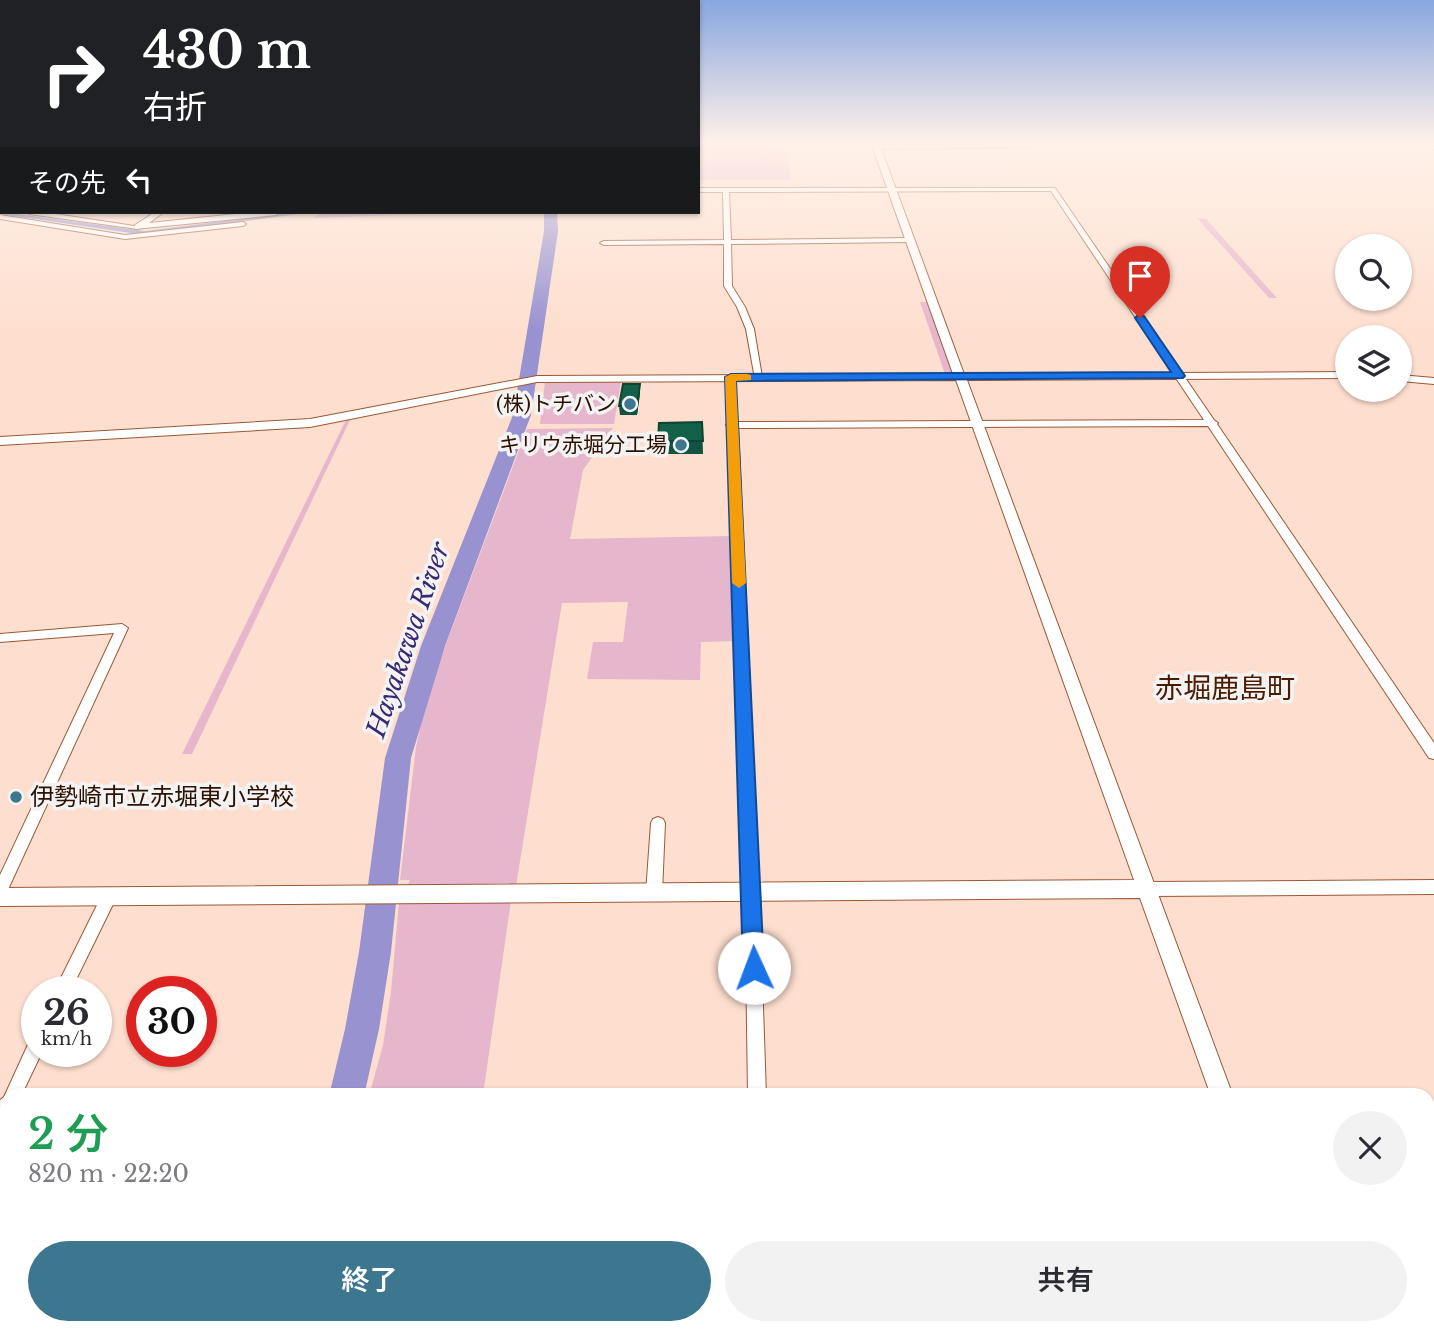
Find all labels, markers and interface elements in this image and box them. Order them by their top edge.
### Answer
text: 430 m [143,20,311,81]
icon: right [28,28,119,119]
text: 右折 [143,87,207,127]
icon: left [120,161,158,199]
text: その先 [28,167,106,199]
map controls [1335,234,1412,402]
button: search [1335,234,1412,311]
pin [1110,246,1170,318]
icon: arrive [1121,257,1159,295]
button: layers [1335,325,1412,402]
place label: (株)トチバン [496,391,616,417]
marker: (株)トチバン [622,396,638,412]
place label: キリウ赤堀分工場 [499,432,667,458]
marker: キリウ赤堀分工場 [673,437,689,453]
water label: Hayakawa River [359,537,457,743]
district label: 赤堀鹿島町 [1155,671,1295,706]
place label: 伊勢崎市立赤堀東小学校 [30,782,294,811]
marker: 伊勢崎市立赤堀東小学校 [8,789,24,805]
position arrow [717,931,791,1005]
speed limit sign: 30 [126,976,217,1067]
text: 26 [43,991,90,1034]
text: km/h [41,1028,92,1050]
text: 2 分 [28,1108,108,1160]
button: close [1333,1111,1407,1185]
text: 820 m · 22:20 [28,1160,189,1188]
button: 終了 [28,1241,711,1321]
button: 共有 [725,1241,1407,1321]

